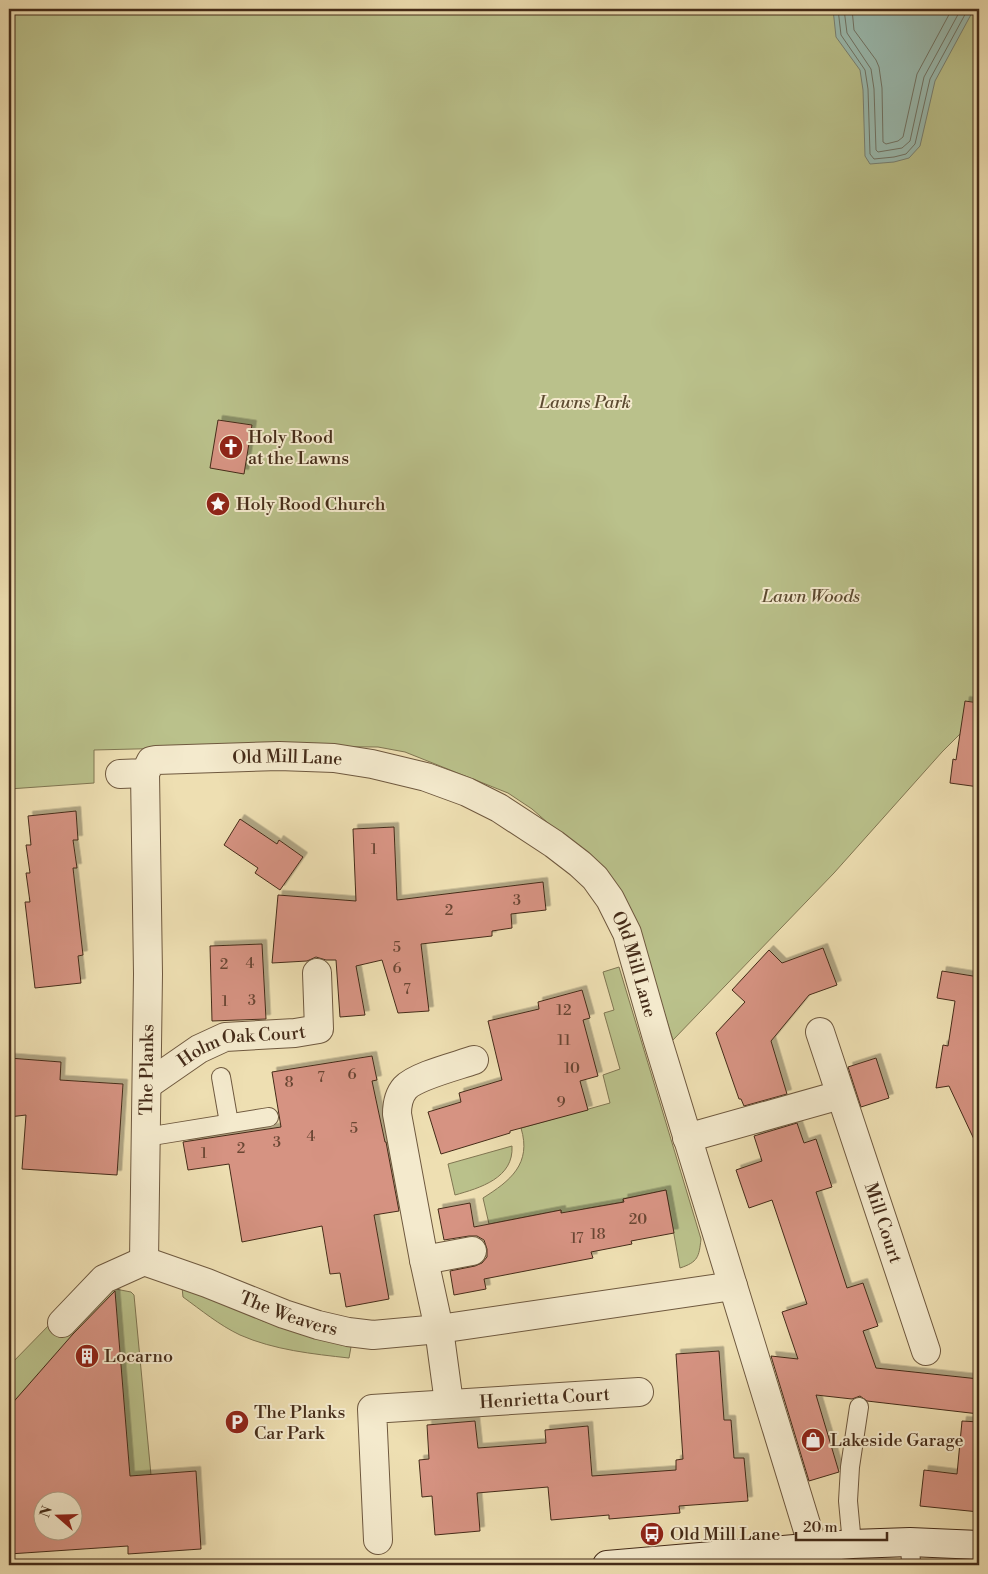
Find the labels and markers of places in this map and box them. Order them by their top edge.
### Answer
place label: Holy Rood at the Lawns [248,426,349,470]
church icon: Holy Rood at the Lawns [218,434,244,460]
place icon: Holy Rood Church [205,491,231,517]
place label: Holy Rood Church [236,493,386,516]
building icon: Locarno [74,1343,100,1369]
place label: Locarno [104,1345,173,1368]
place label: The Planks Car Park [254,1401,345,1445]
parking icon: The Planks Car Park [224,1409,250,1435]
shop icon: Lakeside Garage [800,1427,826,1453]
place label: Lakeside Garage [830,1429,964,1452]
bus stop icon: Old Mill Lane [639,1521,665,1547]
place label: Old Mill Lane [670,1523,780,1546]

